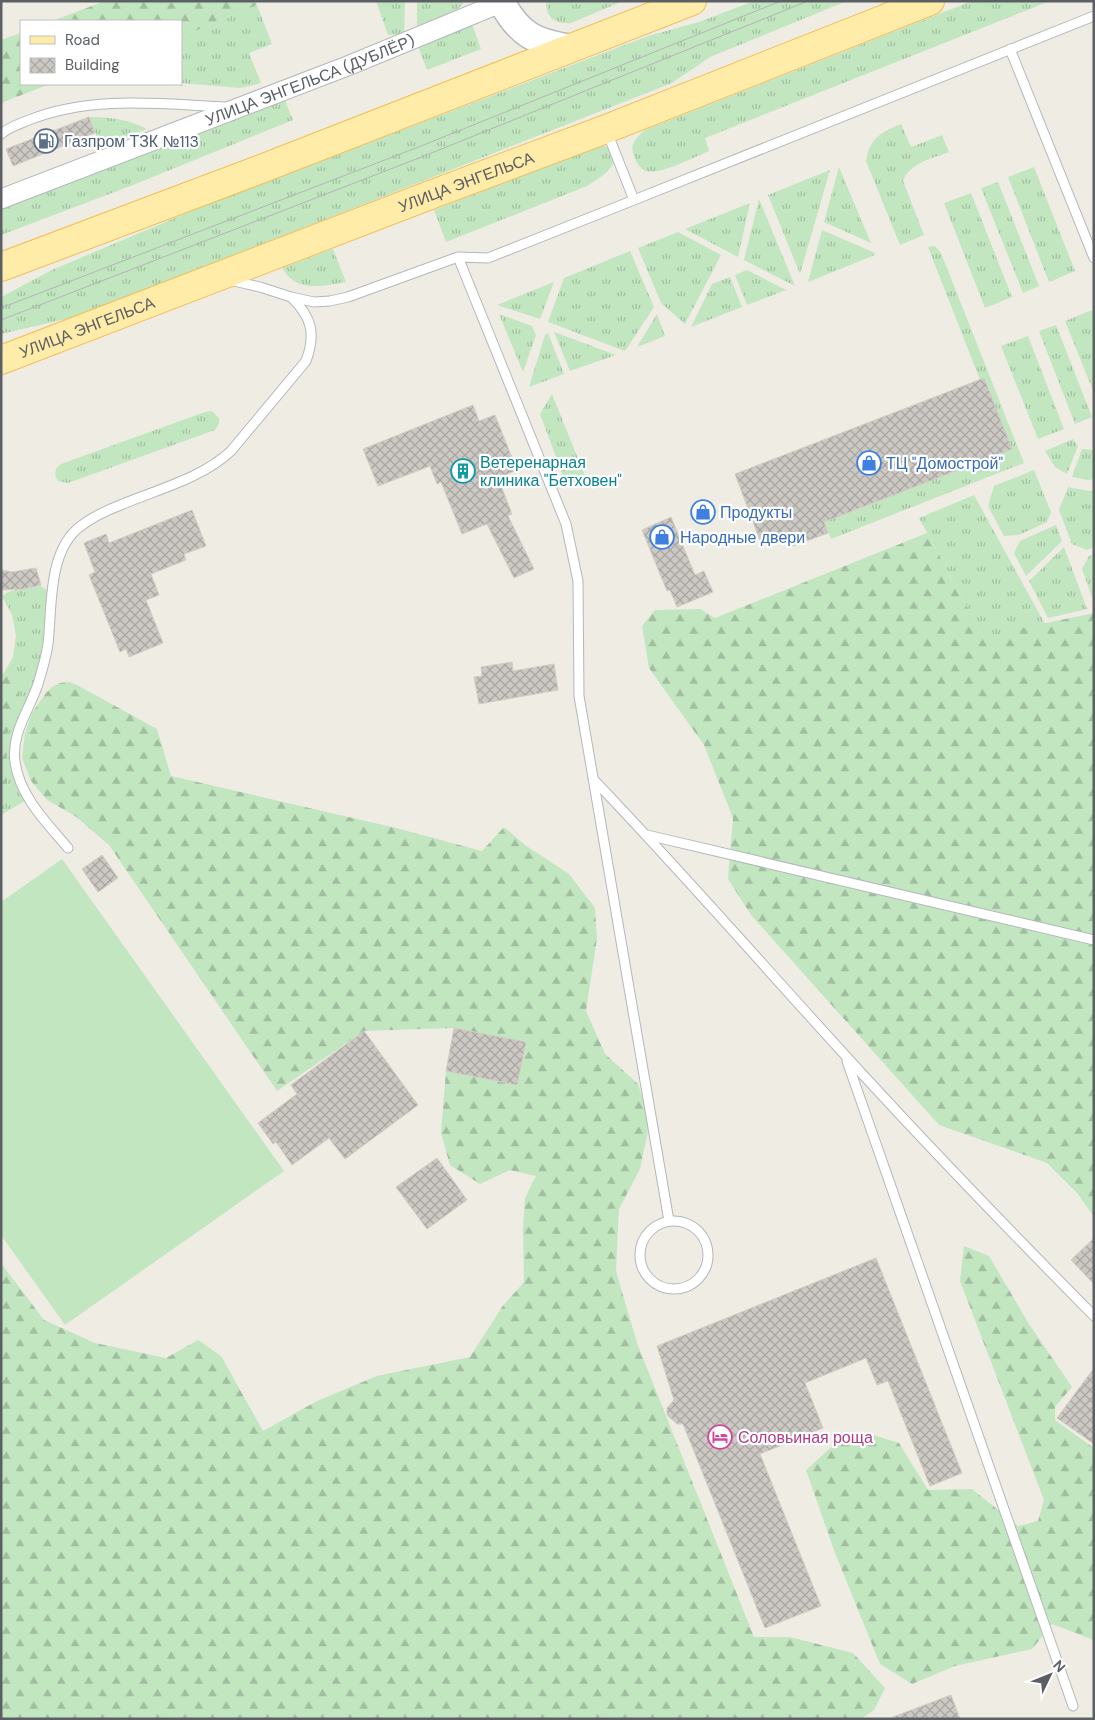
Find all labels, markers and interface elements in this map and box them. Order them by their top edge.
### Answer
legend [20,20,182,85]
text: Road [65,30,100,50]
street label: УЛИЦА ЭНГЕЛЬСА (ДУБЛЁР) [202,30,418,131]
text: Building [65,55,120,75]
fuel station icon: Газпром ТЗК №113 [33,128,59,154]
place label: Газпром ТЗК №113 [64,131,199,152]
street label: УЛИЦА ЭНГЕЛЬСА [395,147,537,217]
street label: УЛИЦА ЭНГЕЛЬСА [16,292,158,363]
shop icon: ТЦ "Домострой" [856,450,882,476]
place label: Ветеренарная клиника "Бетховен" [480,452,622,491]
place label: ТЦ "Домострой" [886,453,1003,474]
building icon: Ветеренарная клиника "Бетховен" [450,458,476,484]
shop icon: Продукты [690,499,716,525]
place label: Продукты [720,502,792,523]
shop icon: Народные двери [649,524,675,550]
place label: Народные двери [680,527,805,548]
hotel icon: Соловьиная роща [707,1424,733,1450]
place label: Соловьиная роща [738,1427,873,1448]
north arrow [1025,1650,1075,1700]
text: N [1049,1656,1070,1676]

